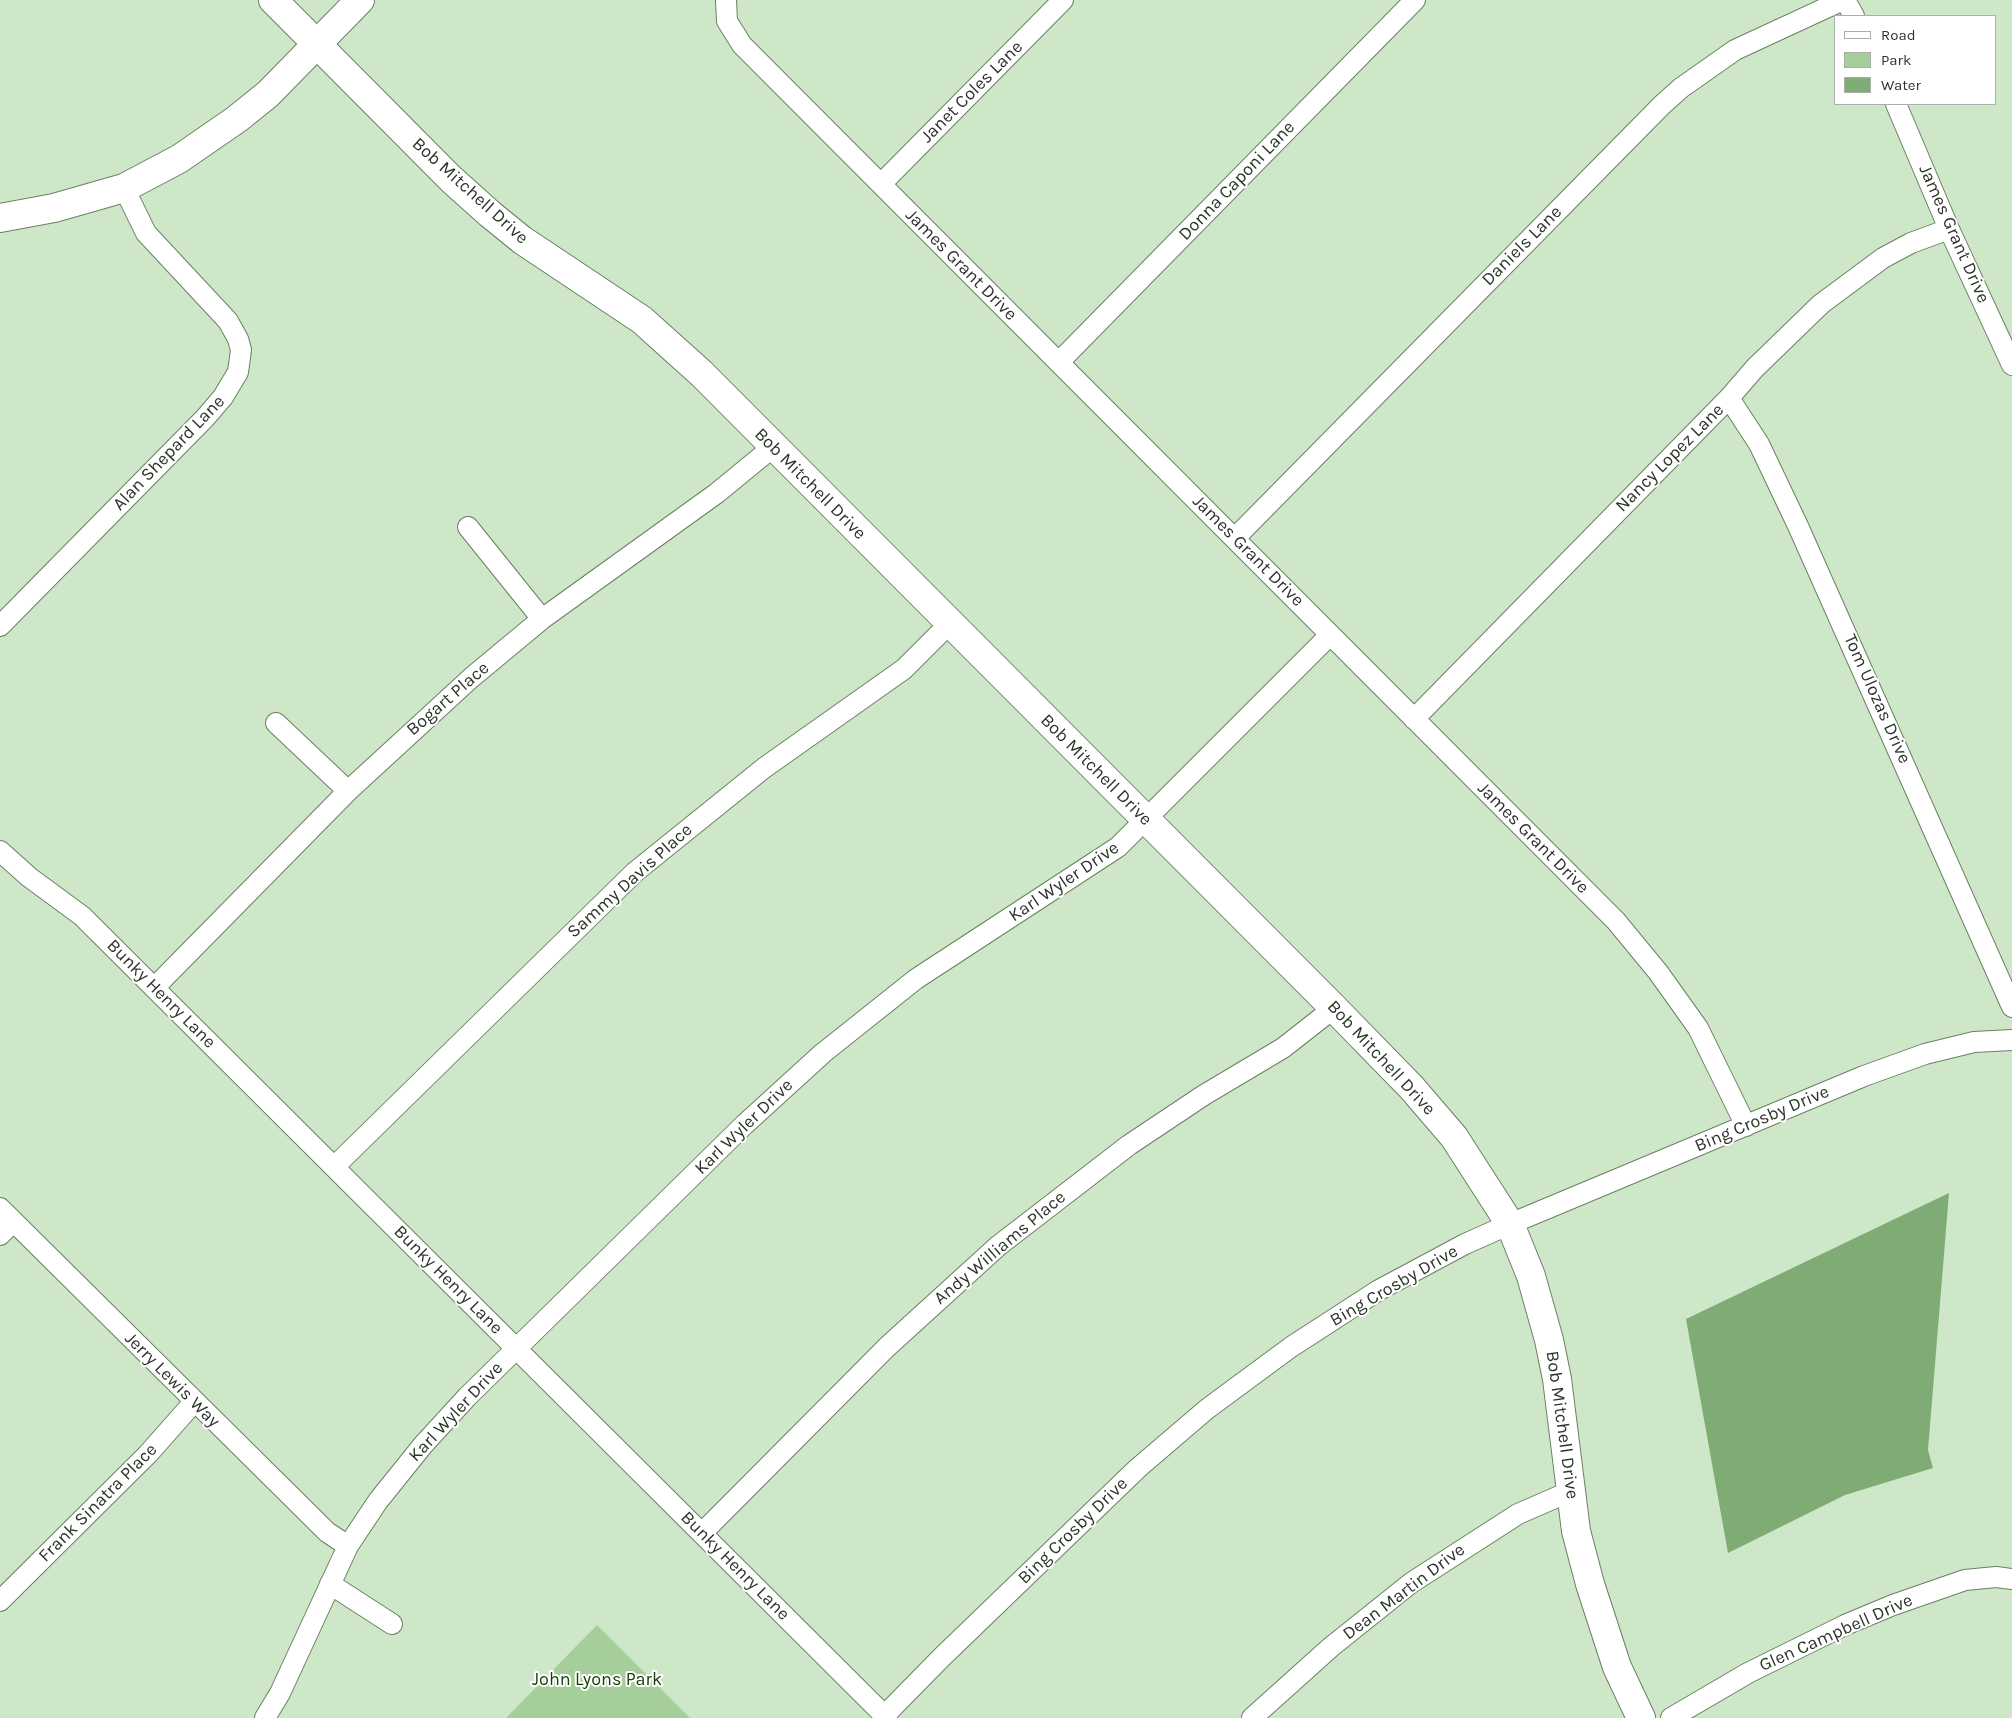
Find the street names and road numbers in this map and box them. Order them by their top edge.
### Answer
street label: Janet Coles Lane [916,36,1028,148]
street label: Donna Caponi Lane [1174,117,1300,245]
street label: Bob Mitchell Drive [407,133,533,249]
street label: James Grant Drive [1914,162,1994,306]
street label: Daniels Lane [1477,201,1567,291]
street label: James Grant Drive [901,205,1021,325]
street label: Alan Shepard Lane [109,391,229,515]
street label: Nancy Lopez Lane [1611,399,1729,517]
street label: Bob Mitchell Drive [750,424,870,544]
street label: James Grant Drive [1188,491,1308,611]
street label: Tom Ulozas Drive [1839,631,1915,767]
street label: Bogart Place [402,657,494,741]
street label: Bob Mitchell Drive [1036,710,1156,830]
street label: James Grant Drive [1473,778,1593,898]
street label: Sammy Davis Place [563,819,697,943]
street label: Karl Wyler Drive [1005,837,1123,927]
street label: Bunky Henry Lane [102,935,220,1053]
street label: Bob Mitchell Drive [1322,996,1440,1120]
street label: Karl Wyler Drive [690,1075,798,1179]
street label: Bing Crosby Drive [1691,1081,1833,1157]
street label: Andy Williams Place [930,1187,1070,1309]
street label: Bunky Henry Lane [389,1221,507,1339]
street label: Bing Crosby Drive [1326,1241,1462,1331]
street label: Jerry Lewis Way [120,1328,224,1432]
street label: Bob Mitchell Drive [1541,1350,1583,1500]
street label: Karl Wyler Drive [404,1358,508,1466]
street label: Frank Sinatra Place [34,1439,162,1567]
street label: Bing Crosby Drive [1014,1473,1132,1589]
street label: Bunky Henry Lane [676,1507,794,1625]
street label: Dean Martin Drive [1339,1539,1469,1645]
street label: Glen Campbell Drive [1756,1589,1916,1677]

